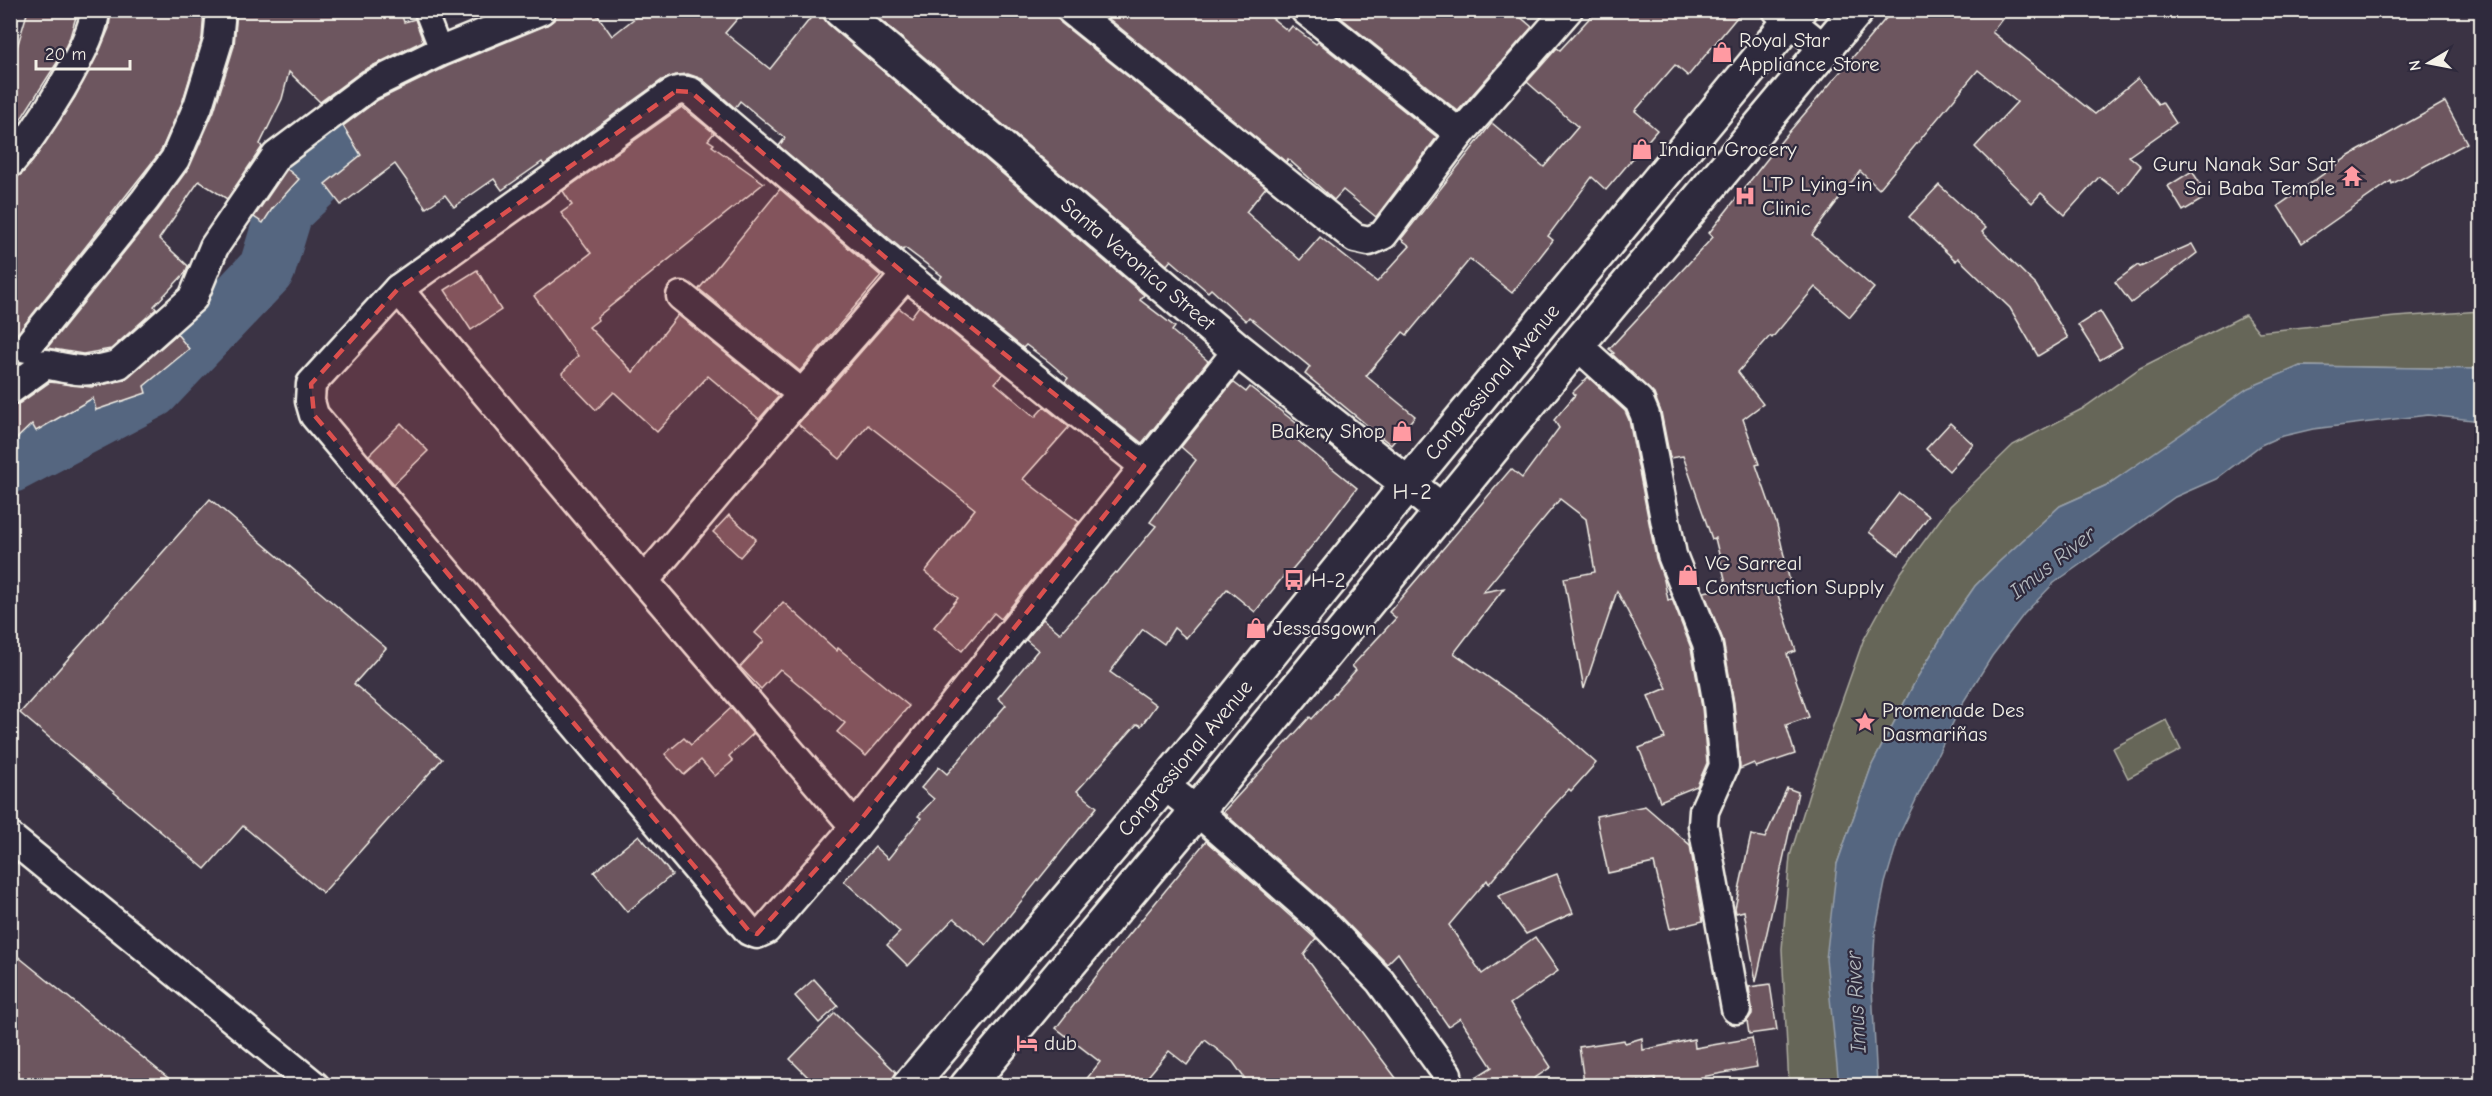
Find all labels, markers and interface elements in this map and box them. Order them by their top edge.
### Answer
place label: Royal Star Appliance Store [1739,28,1880,76]
scale bar [36,33,130,71]
north arrow [2399,33,2459,93]
shop icon: Royal Star Appliance Store [1710,40,1734,64]
text: 20 m [45,44,86,65]
text: N [2405,59,2425,72]
shop icon: Indian Grocery [1630,137,1654,161]
place label: Indian Grocery [1659,137,1797,161]
place label: Guru Nanak Sar Sat Sai Baba Temple [2153,152,2336,200]
temple icon: Guru Nanak Sar Sat Sai Baba Temple [2340,164,2364,188]
place label: LTP Lying-in Clinic [1762,172,1873,220]
hospital icon: LTP Lying-in Clinic [1733,184,1757,208]
street label: Santa Veronica Street [1056,193,1221,336]
street label: Congressional Avenue [1420,299,1564,465]
place label: Bakery Shop [1271,419,1385,443]
shop icon: Bakery Shop [1390,419,1414,443]
district label: H-2 [1393,479,1433,505]
water label: Imus River [2004,520,2102,605]
place label: VG Sarreal Contsruction Supply [1705,551,1884,599]
shop icon: VG Sarreal Contsruction Supply [1676,563,1700,587]
bus stop icon: H-2 [1282,568,1306,592]
place label: H-2 [1311,568,1346,592]
shop icon: Jessasgown [1244,616,1268,640]
place label: Jessasgown [1273,616,1376,640]
street label: Congressional Avenue [1113,675,1257,841]
place label: Promenade Des Dasmariñas [1882,698,2024,746]
place icon: Promenade Des Dasmariñas [1853,710,1877,734]
water label: Imus River [1840,949,1872,1055]
hotel icon: dub [1015,1031,1039,1055]
place label: dub [1044,1031,1077,1055]

